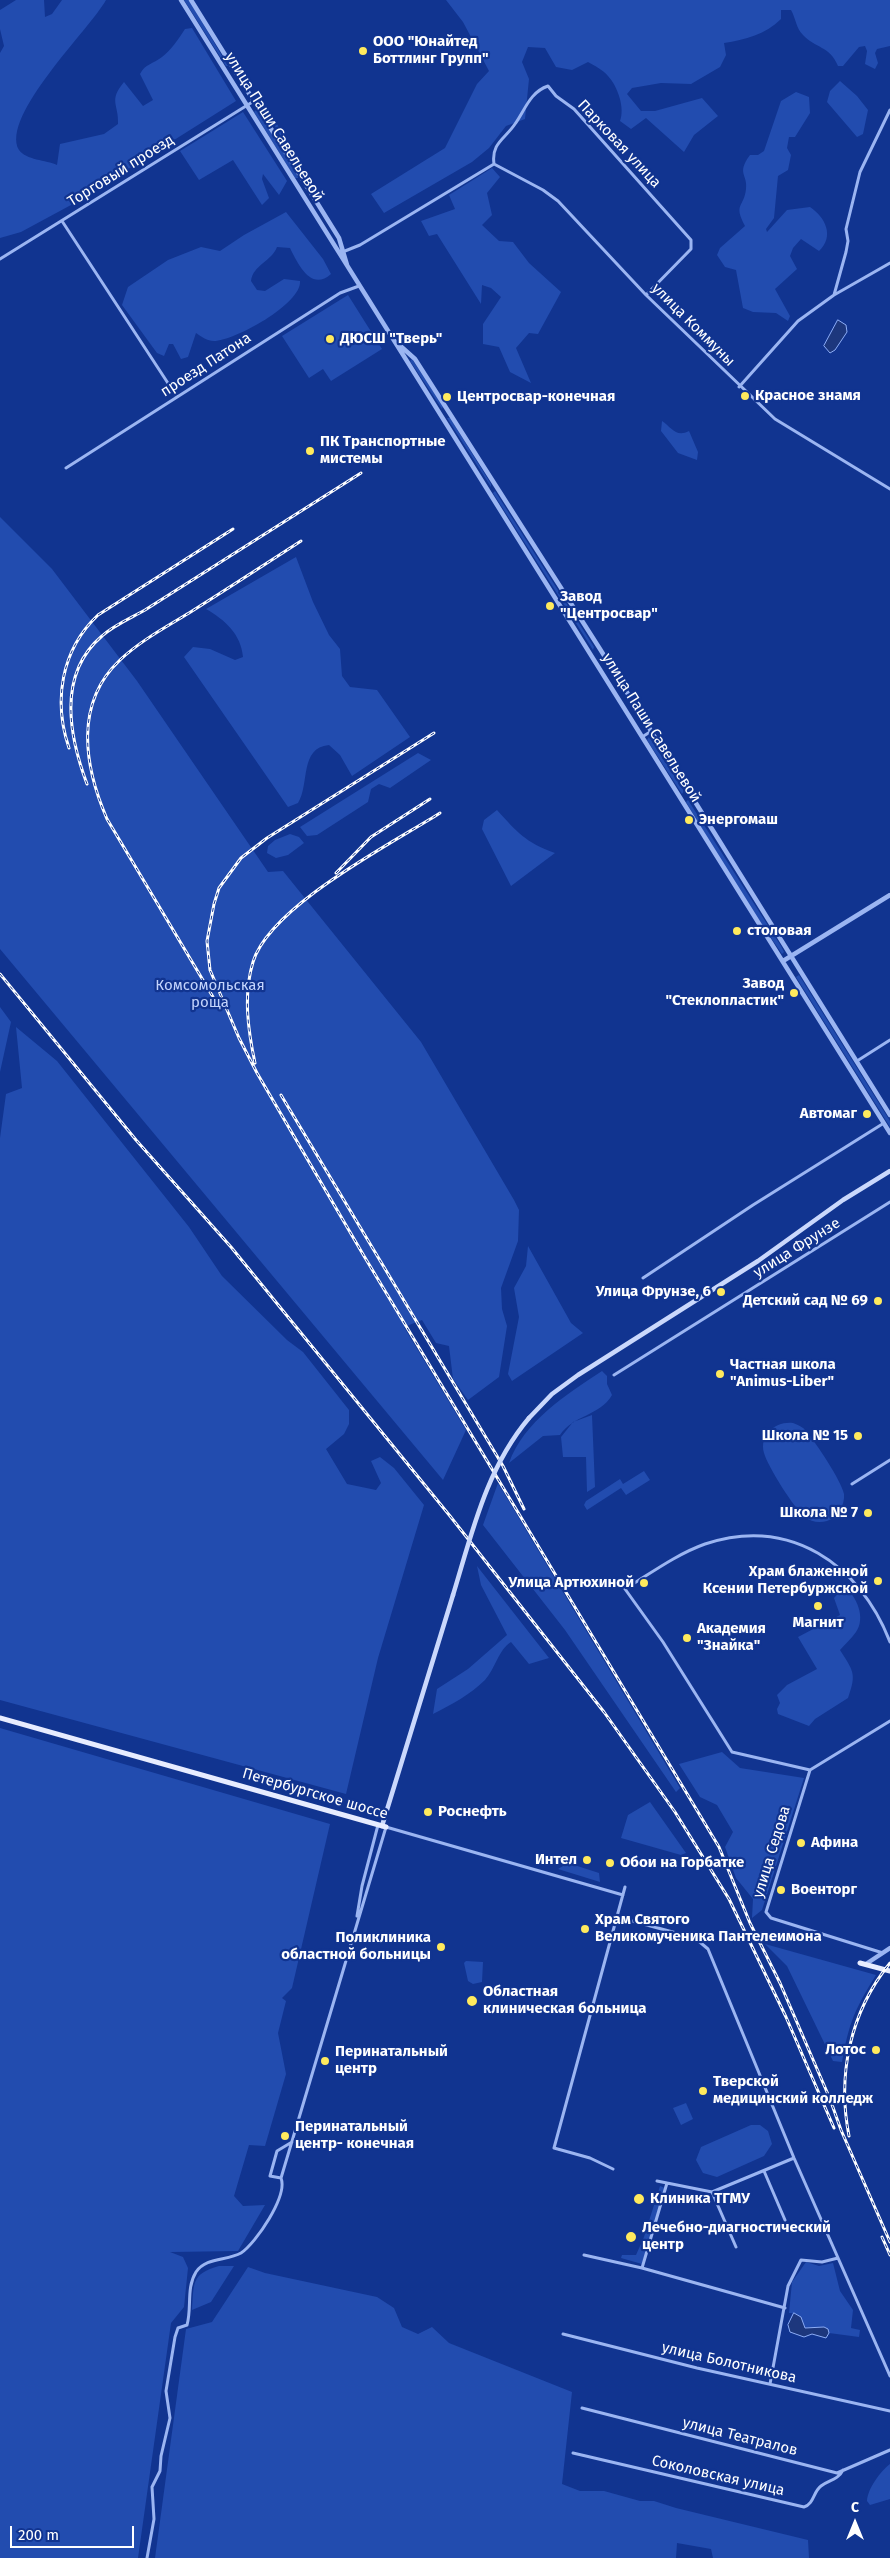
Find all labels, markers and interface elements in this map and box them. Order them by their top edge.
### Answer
place label: ООО "Юнайтед Боттлинг Групп" [373,33,488,68]
marker: ООО "Юнайтед Боттлинг Групп" [357,45,369,57]
street label: улица Паши Савельевой [221,49,327,205]
street label: Парковая улица [574,96,664,192]
street label: Торговый проезд [65,131,177,211]
street label: улица Коммуны [648,280,738,370]
street label: проезд Патона [157,329,255,401]
place label: ДЮСШ "Тверь" [340,330,442,348]
marker: ДЮСШ "Тверь" [324,333,336,345]
place label: Красное знамя [755,387,861,405]
place label: Центросвар-конечная [457,388,615,406]
marker: Красное знамя [739,390,751,402]
marker: Центросвар-конечная [441,391,453,403]
place label: ПК Транспортные мистемы [320,433,446,468]
marker: ПК Транспортные мистемы [304,445,316,457]
place label: Завод "Центросвар" [560,588,658,623]
marker: Завод "Центросвар" [544,600,556,612]
street label: улица Паши Савельевой [598,650,704,806]
place label: Энергомаш [699,811,778,829]
marker: Энергомаш [683,814,695,826]
place label: столовая [747,922,812,940]
marker: столовая [731,925,743,937]
place label: Завод "Стеклопластик" [665,975,784,1010]
park label: Комсомольская роща [155,977,265,1012]
marker: Завод "Стеклопластик" [788,987,800,999]
place label: Автомаг [800,1105,857,1123]
marker: Автомаг [861,1108,873,1120]
street label: улица Фрунзе [750,1214,844,1282]
place label: Улица Фрунзе, 6 [596,1283,711,1301]
marker: Улица Фрунзе, 6 [715,1286,727,1298]
place label: Детский сад № 69 [743,1292,868,1310]
marker: Детский сад № 69 [872,1295,884,1307]
place label: Частная школа "Animus-Liber" [730,1356,836,1391]
marker: Частная школа "Animus-Liber" [714,1368,726,1380]
place label: Школа № 15 [762,1427,848,1445]
marker: Школа № 15 [852,1430,864,1442]
place label: Школа № 7 [780,1504,858,1522]
marker: Школа № 7 [862,1507,874,1519]
place label: Храм блаженной Ксении Петербуржской [703,1563,868,1598]
place label: Улица Артюхиной [509,1574,634,1592]
marker: Храм блаженной Ксении Петербуржской [872,1575,884,1587]
marker: Улица Артюхиной [638,1577,650,1589]
marker: Магнит [812,1600,824,1612]
place label: Магнит [792,1614,844,1632]
place label: Академия "Знайка" [697,1620,766,1655]
marker: Академия "Знайка" [681,1632,693,1644]
street label: Петербургское шоссе [240,1765,390,1823]
place label: Роснефть [438,1803,507,1821]
street label: улица Седова [749,1804,795,1900]
marker: Роснефть [422,1806,434,1818]
place label: Афина [811,1834,858,1852]
marker: Афина [795,1837,807,1849]
place label: Интел [535,1851,577,1869]
marker: Интел [581,1854,593,1866]
place label: Обои на Горбатке [620,1854,744,1872]
marker: Обои на Горбатке [604,1857,616,1869]
place label: Военторг [791,1881,857,1899]
marker: Военторг [775,1884,787,1896]
place label: Храм Святого Великомученика Пантелеимона [595,1911,822,1946]
marker: Храм Святого Великомученика Пантелеимона [579,1923,591,1935]
place label: Поликлиника областной больницы [281,1929,431,1964]
marker: Поликлиника областной больницы [435,1941,447,1953]
place label: Областная клиническая больница [483,1983,647,2018]
marker: Областная клиническая больница [465,1994,479,2008]
place label: Лотос [825,2041,866,2059]
place label: Перинатальный центр [335,2043,448,2078]
marker: Лотос [870,2044,882,2056]
marker: Перинатальный центр [319,2055,331,2067]
place label: Тверской медицинский колледж [713,2073,873,2108]
marker: Тверской медицинский колледж [697,2085,709,2097]
place label: Перинатальный центр- конечная [295,2118,414,2153]
marker: Перинатальный центр- конечная [279,2130,291,2142]
place label: Клиника ТГМУ [650,2190,750,2208]
marker: Клиника ТГМУ [632,2192,646,2206]
place label: Лечебно-диагностический центр [642,2219,831,2254]
marker: Лечебно-диагностический центр [624,2230,638,2244]
street label: улица Болотникова [660,2339,798,2387]
street label: улица Театралов [681,2414,799,2460]
street label: Соколовская улица [650,2452,786,2500]
north arrow [830,2498,880,2548]
text: С [851,2499,859,2516]
scale bar [12,2516,136,2548]
text: 200 m [18,2526,59,2544]

